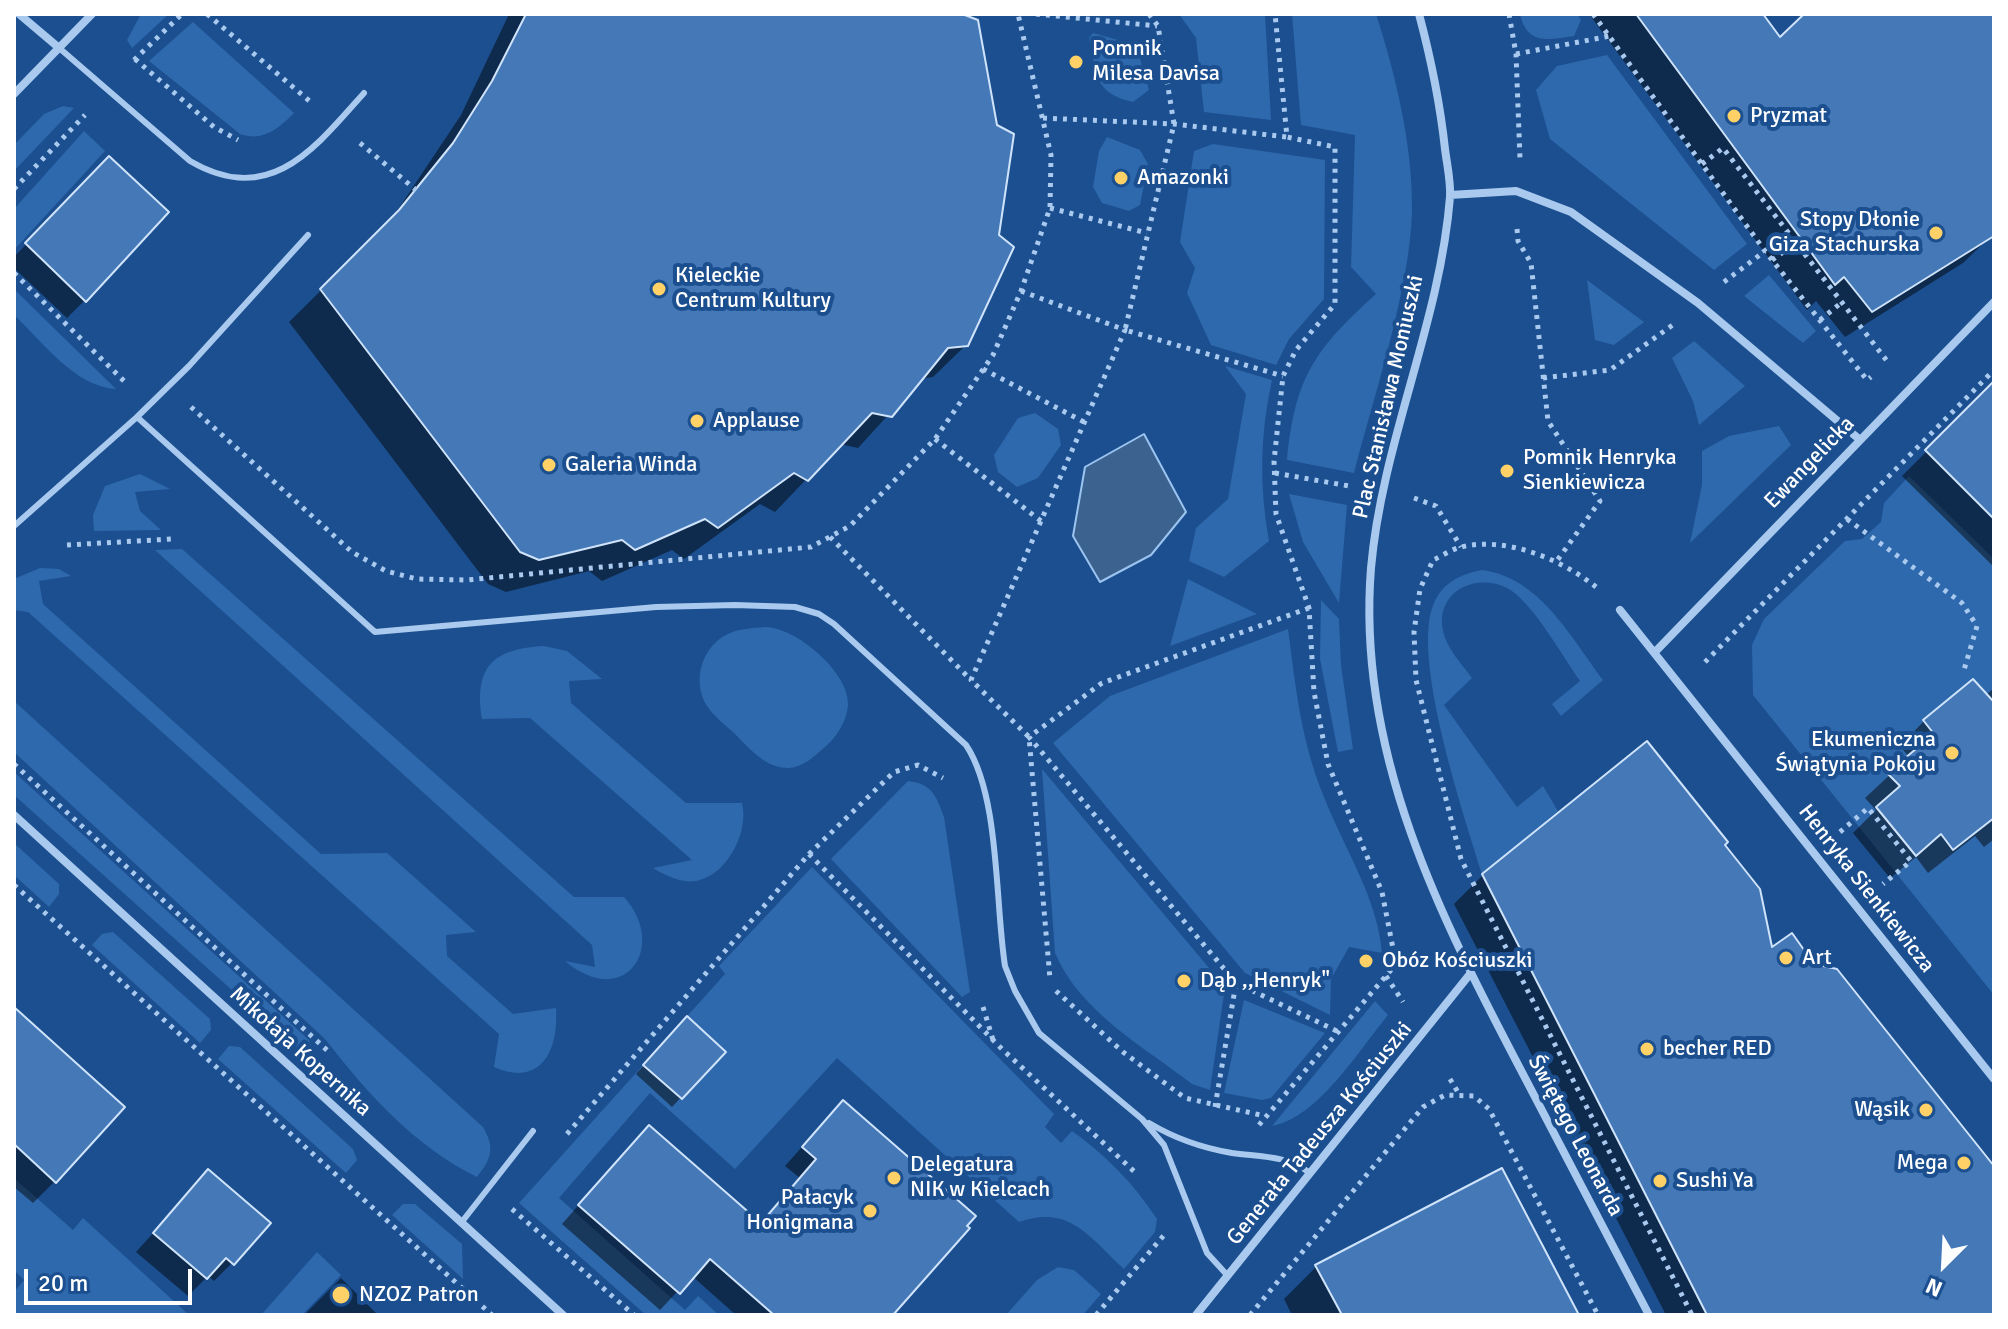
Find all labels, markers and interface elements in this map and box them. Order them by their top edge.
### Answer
place label: Pomnik Milesa Davisa [1092,36,1220,88]
marker: Pomnik Milesa Davisa [1067,53,1085,71]
place label: Pryzmat [1750,103,1827,129]
marker: Pryzmat [1725,107,1743,125]
place label: Amazonki [1137,165,1229,191]
marker: Amazonki [1112,169,1130,187]
place label: Stopy Dłonie Giza Stachurska [1769,207,1920,258]
marker: Stopy Dłonie Giza Stachurska [1927,224,1945,242]
place label: Kieleckie Centrum Kultury [675,263,831,314]
street label: Plac Stanisława Moniuszki [1348,273,1430,521]
marker: Kieleckie Centrum Kultury [650,280,668,298]
place label: Applause [713,408,800,434]
street label: Ewangelicka [1759,411,1861,515]
marker: Applause [688,412,706,430]
place label: Pomnik Henryka Sienkiewicza [1523,445,1677,496]
place label: Galeria Winda [565,452,697,478]
marker: Galeria Winda [540,456,558,474]
marker: Pomnik Henryka Sienkiewicza [1498,462,1516,480]
place label: Ekumeniczna Świątynia Pokoju [1775,727,1936,778]
marker: Ekumeniczna Świątynia Pokoju [1943,744,1961,762]
street label: Henryka Sienkiewicza [1792,800,1940,978]
place label: Art [1802,945,1832,971]
place label: Obóz Kościuszki [1382,948,1533,974]
marker: Art [1777,949,1795,967]
marker: Obóz Kościuszki [1357,952,1375,970]
place label: Dąb ,,Henryk" [1200,968,1330,994]
marker: Dąb ,,Henryk" [1175,972,1193,990]
street label: Mikołaja Kopernika [224,981,376,1123]
street label: Generała Tadeusza Kościuszki [1222,1017,1418,1251]
place label: becher RED [1663,1036,1772,1062]
marker: becher RED [1638,1040,1656,1058]
street label: Świętego Leonarda [1521,1051,1629,1221]
place label: Wąsik [1854,1097,1910,1123]
marker: Wąsik [1917,1101,1935,1119]
place label: Mega [1896,1150,1948,1176]
place label: Delegatura NIK w Kielcach [910,1152,1050,1204]
marker: Mega [1955,1154,1973,1172]
place label: Sushi Ya [1676,1168,1754,1194]
marker: Delegatura NIK w Kielcach [885,1169,903,1187]
marker: Sushi Ya [1651,1172,1669,1190]
place label: Pałacyk Honigmana [746,1185,854,1236]
marker: Pałacyk Honigmana [861,1202,879,1220]
north arrow [1904,1225,1984,1305]
scale bar [28,1253,196,1303]
text: 20 m [38,1268,88,1298]
text: N [1922,1272,1947,1303]
place label: NZOZ Patron [359,1282,479,1308]
marker: NZOZ Patron [330,1284,352,1306]

